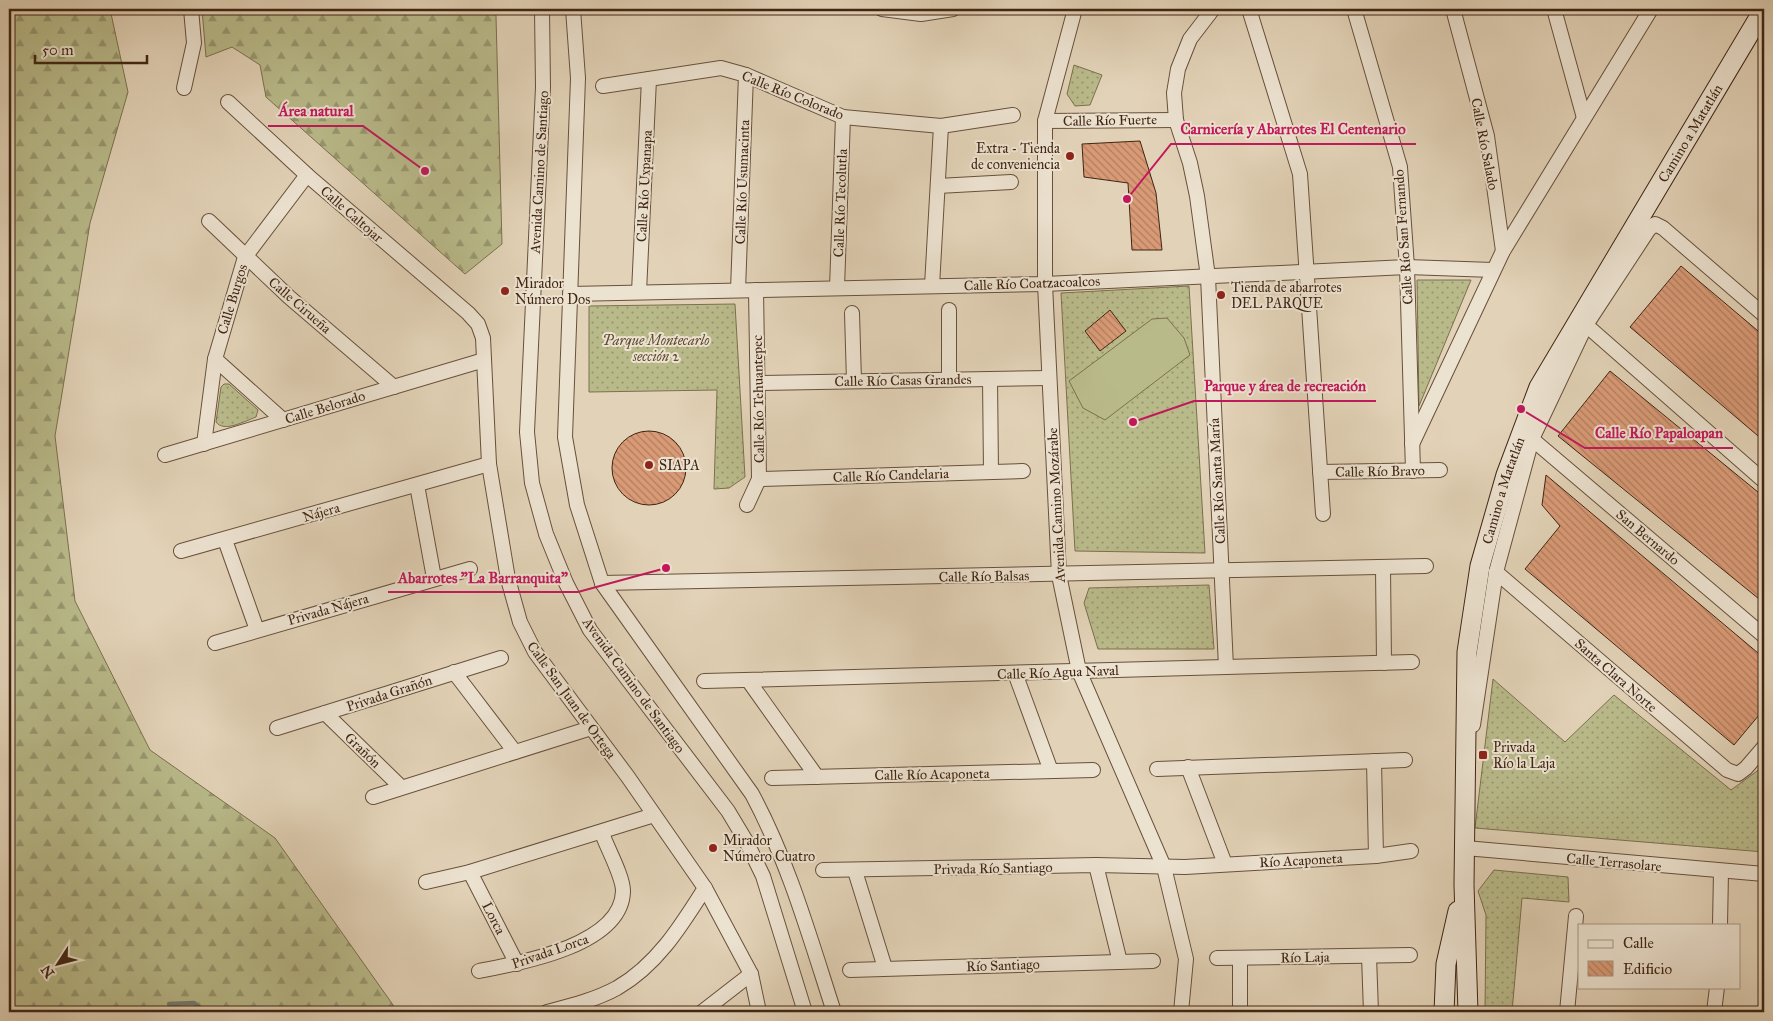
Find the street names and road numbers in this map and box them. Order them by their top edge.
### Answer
street label: Calle Río Colorado [739,67,846,124]
street label: Camino a Matatlán [1655,81,1726,186]
street label: Avenida Camino de Santiago [527,90,552,255]
street label: Calle Río Salado [1467,97,1502,192]
street label: Calle Río Fuerte [1063,111,1157,130]
street label: Calle Río Usumacinta [732,119,753,245]
street label: Calle Río Uxpanapa [633,130,656,242]
street label: Calle Río Tecolutla [830,148,851,258]
street label: Calle Río San Fernando [1390,169,1417,305]
street label: Calle Caltojar [317,182,387,247]
street label: Calle Burgos [214,262,251,336]
street label: Calle Río Coatzacoalcos [964,273,1101,294]
street label: Calle Cirueña [265,274,334,337]
street label: Calle Río Tehuantepec [749,335,768,463]
street label: Calle Río Casas Grandes [834,371,972,390]
street label: Calle Belorado [283,387,367,428]
street label: Calle Río Santa María [1206,417,1229,545]
street label: Avenida Camino Mozárabe [1044,427,1069,584]
street label: Camino a Matatlán [1479,434,1529,546]
street label: Calle Río Bravo [1335,462,1425,481]
street label: Calle Río Candelaria [833,465,949,486]
street label: Nájera [301,499,342,526]
street label: San Bernardo [1612,506,1683,569]
street label: Calle Río Balsas [939,567,1030,586]
street label: Privada Nájera [286,590,371,629]
street label: Avenida Camino de Santiago [578,613,688,756]
street label: Santa Clara Norte [1571,635,1660,716]
street label: Calle San Juan de Ortega [523,638,620,763]
street label: Calle Río Agua Naval [997,662,1119,683]
street label: Privada Grañón [344,671,435,715]
street label: Grañón [341,729,385,772]
street label: Calle Río Acaponeta [874,765,990,784]
street label: Río Acaponeta [1259,850,1343,871]
street label: Calle Terrasolare [1566,850,1662,875]
street label: Privada Río Santiago [933,859,1053,878]
street label: Lorca [478,899,509,938]
street label: Privada Lorca [510,930,591,973]
street label: Río Laja [1280,949,1330,966]
street label: Río Santiago [966,956,1040,975]

